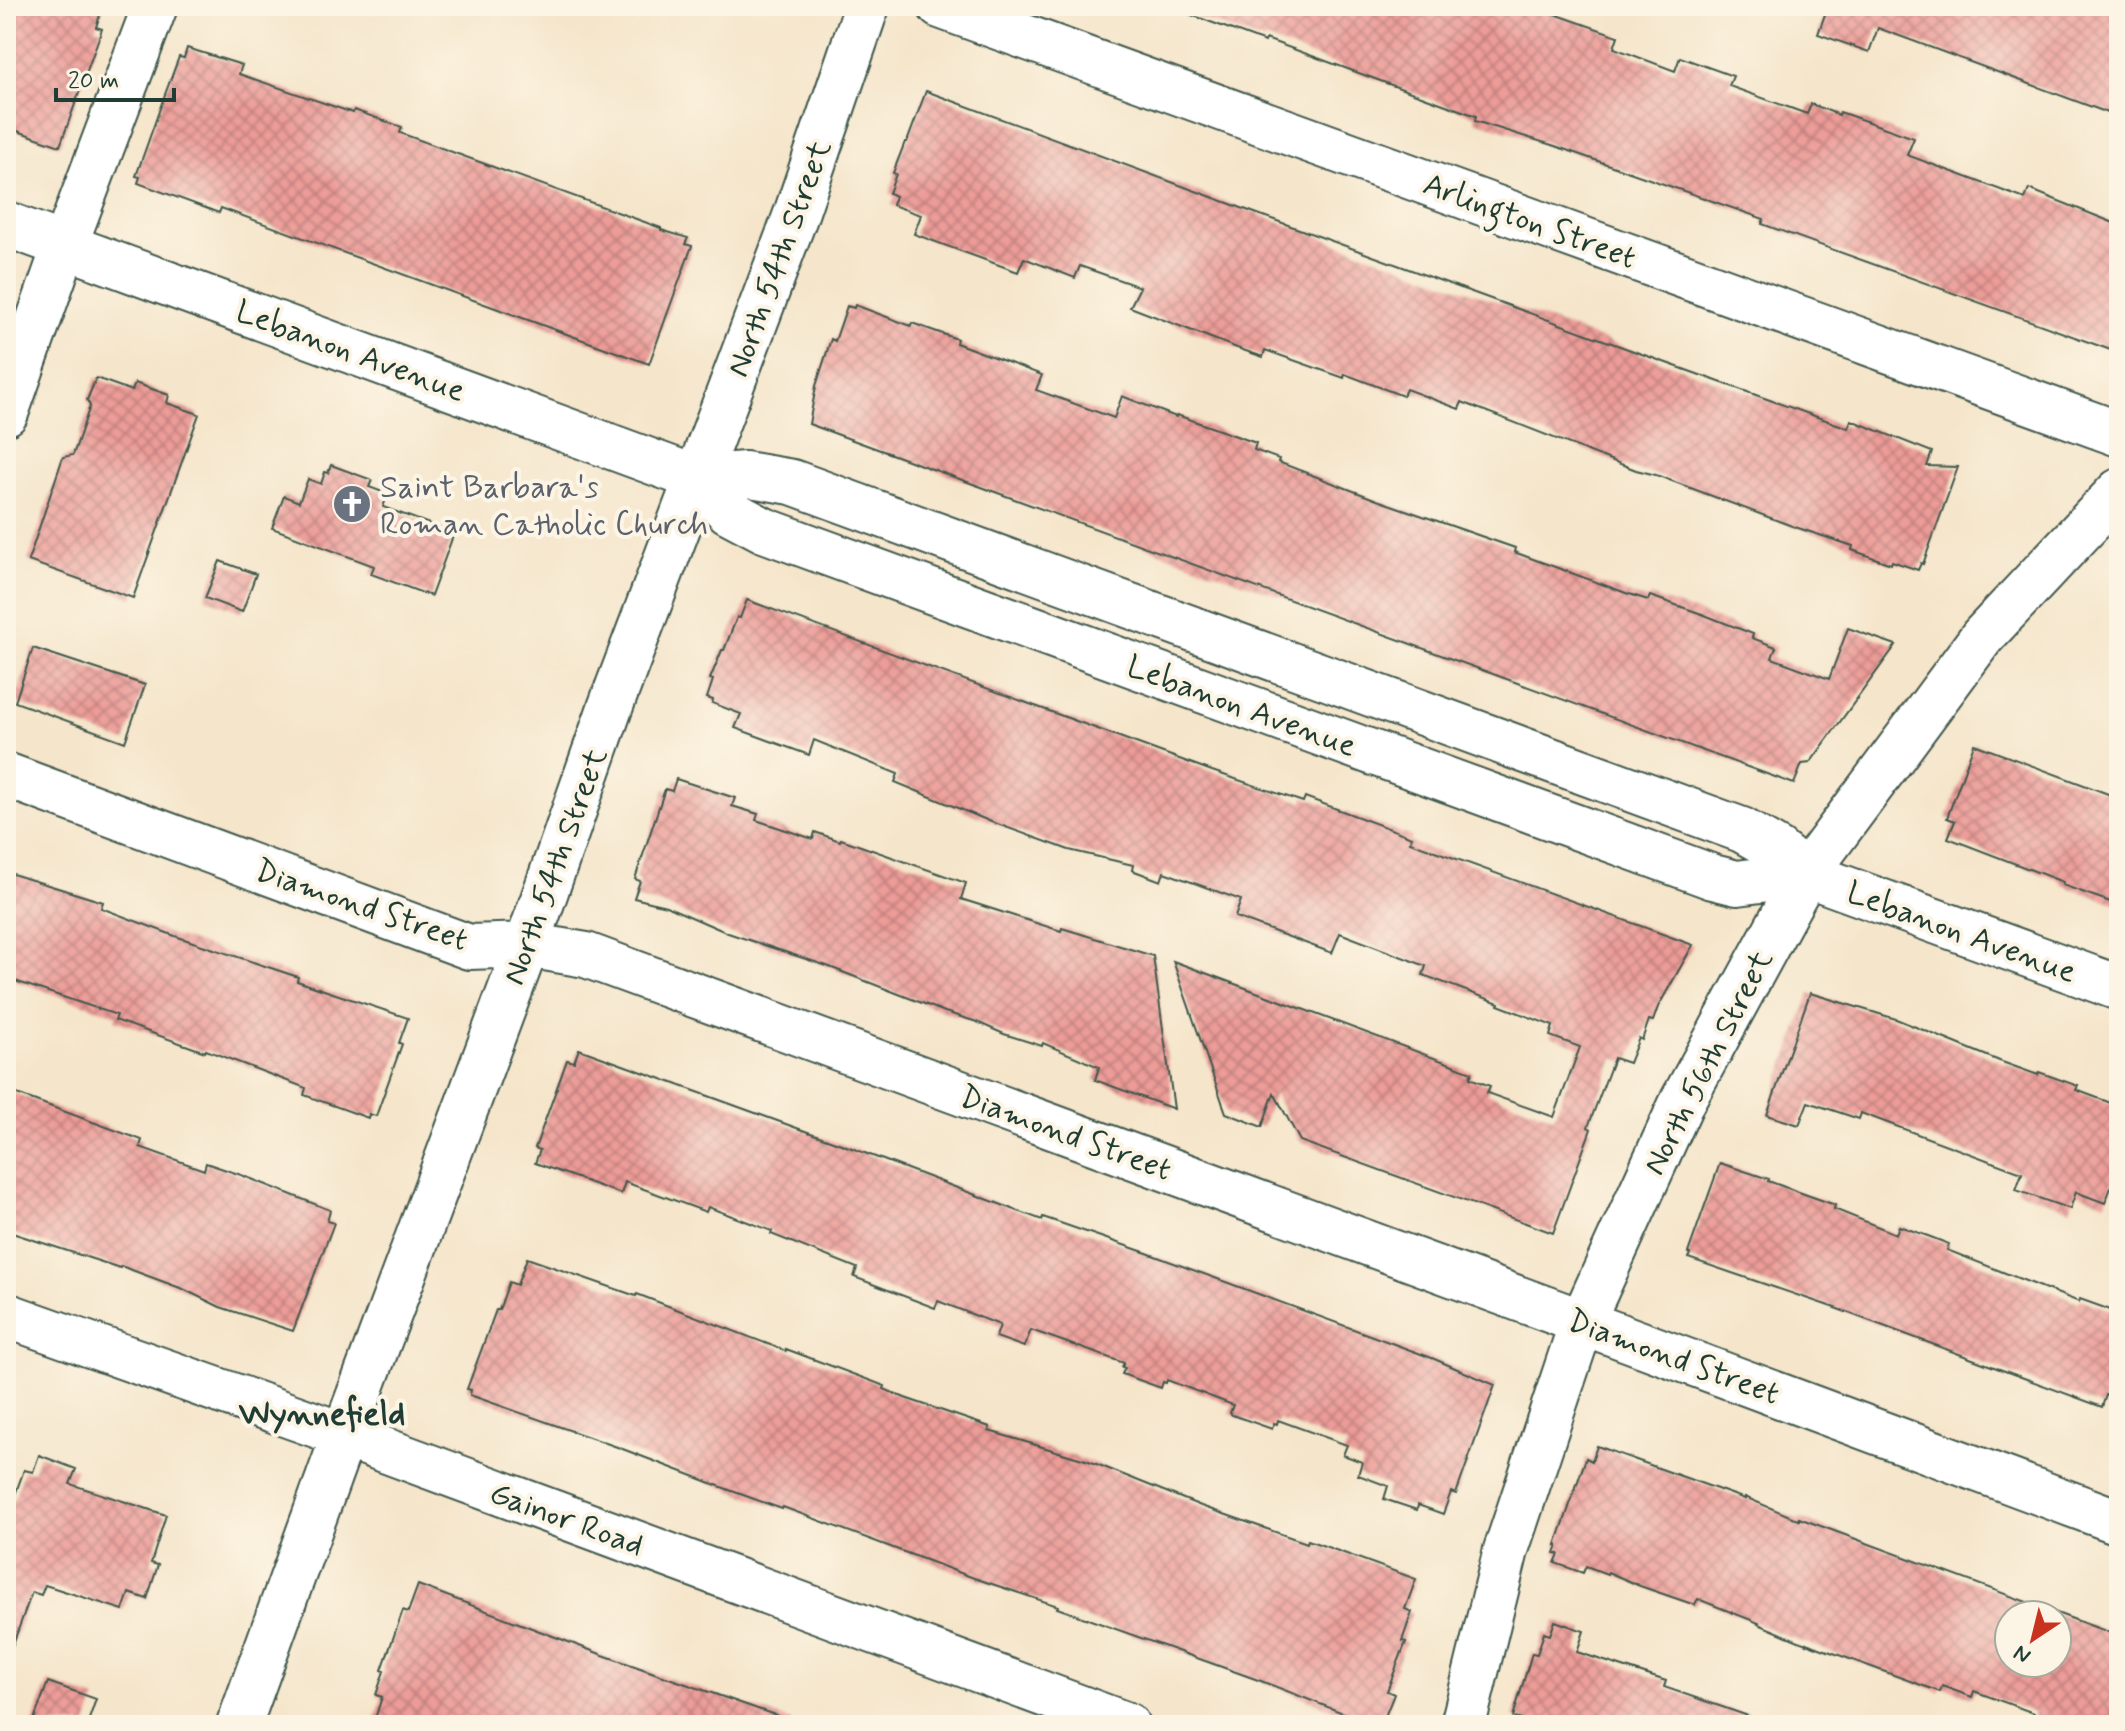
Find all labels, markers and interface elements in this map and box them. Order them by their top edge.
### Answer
scale bar [56,52,174,102]
text: 20 m [68,66,119,97]
street label: North 54th Street [718,134,842,383]
street label: Arlington Street [1416,164,1642,283]
street label: Lebanon Avenue [230,291,471,413]
place label: Saint Barbara's Roman Catholic Church [380,467,708,546]
church icon: Saint Barbara's Roman Catholic Church [331,483,373,525]
street label: Lebanon Avenue [1121,646,1362,768]
street label: North 54th Street [494,742,618,991]
street label: Diamond Street [249,850,473,962]
street label: Lebanon Avenue [1841,872,2082,994]
street label: North 56th Street [1634,943,1784,1182]
street label: Diamond Street [954,1076,1177,1192]
street label: Diamond Street [1562,1300,1785,1416]
district label: Wynnefield [239,1392,405,1437]
street label: Gainor Road [484,1473,649,1567]
north arrow [1993,1599,2073,1679]
text: N [2009,1638,2037,1669]

